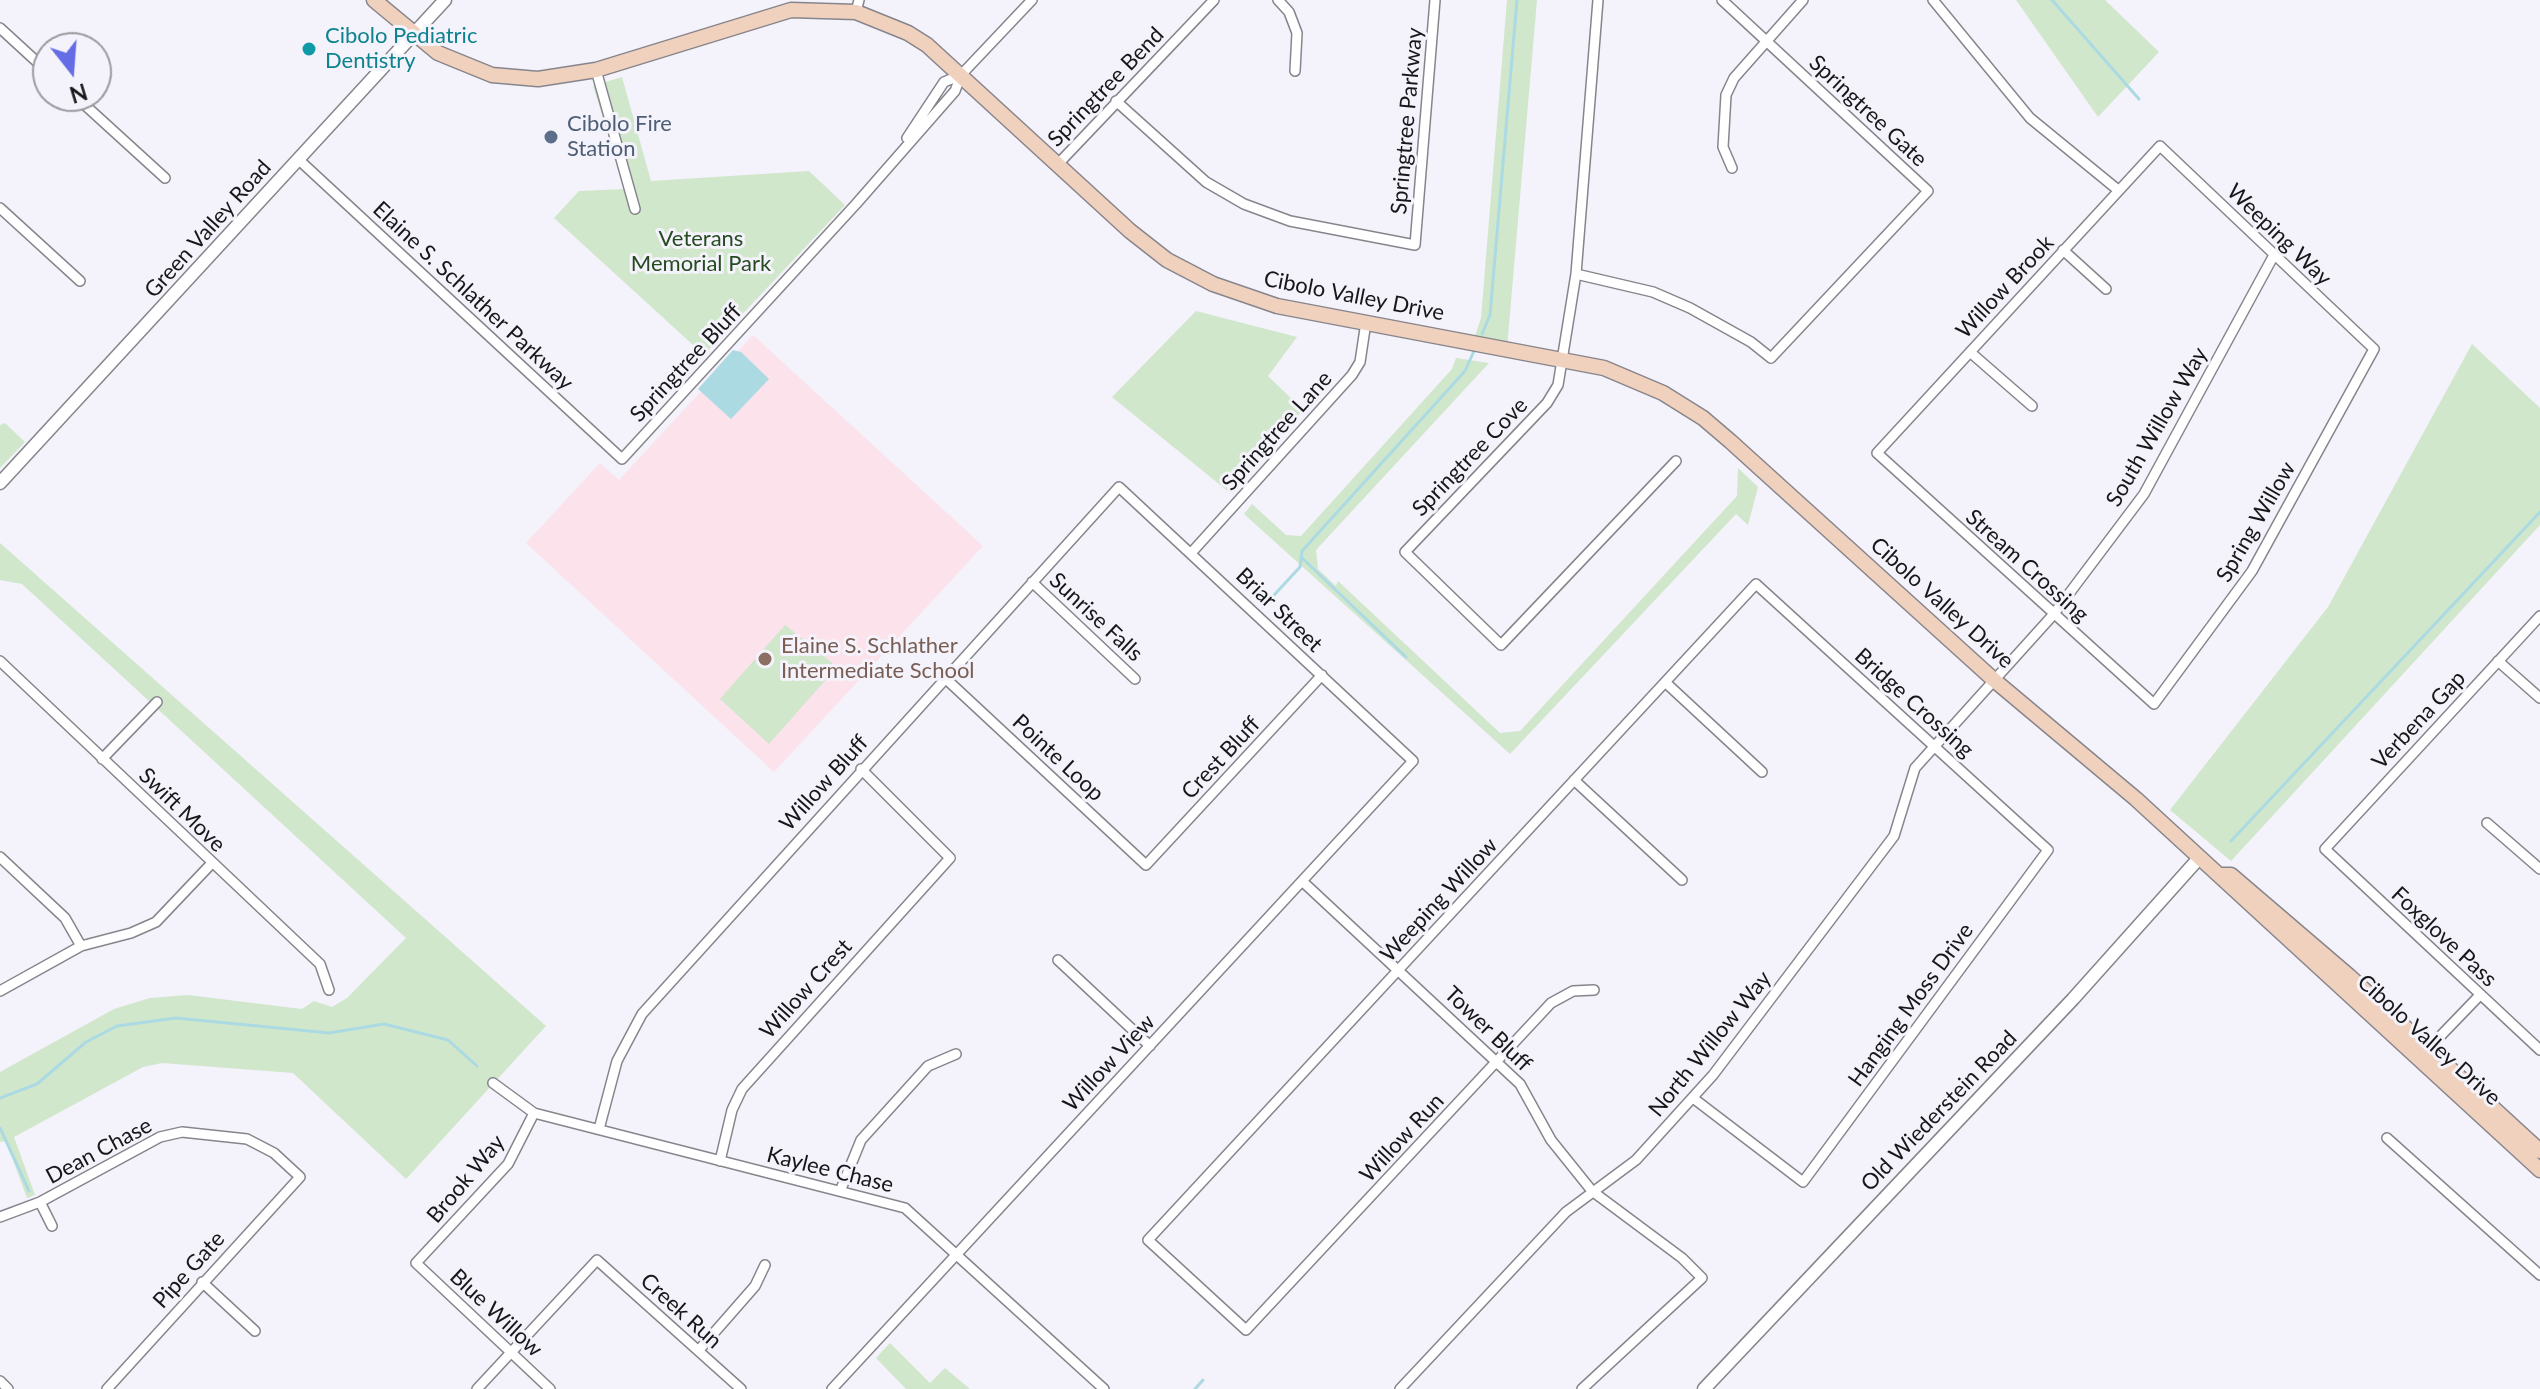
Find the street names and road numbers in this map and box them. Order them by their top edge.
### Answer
street label: Springtree Bend [1042,22,1170,152]
street label: Springtree Parkway [1386,26,1428,216]
street label: Springtree Gate [1804,50,1932,172]
street label: Green Valley Road [139,155,277,303]
street label: Weeping Way [2221,179,2337,291]
street label: Elaine S. Schlather Parkway [367,196,579,396]
street label: Willow Brook [1951,230,2059,344]
street label: Cibolo Valley Drive [1261,266,1447,326]
street label: Springtree Bluff [625,299,747,427]
street label: South Willow Way [2101,343,2213,511]
street label: Springtree Lane [1217,366,1337,496]
street label: Springtree Cove [1407,392,1533,522]
street label: Spring Willow [2211,457,2301,587]
street label: Stream Crossing [1960,504,2094,628]
street label: Cibolo Valley Drive [1865,532,2019,674]
street label: Briar Street [1230,562,1328,658]
street label: Sunrise Falls [1044,567,1148,667]
street label: Bridge Crossing [1849,643,1979,763]
street label: Verbena Gap [2367,665,2471,775]
street label: Pointe Loop [1007,709,1109,807]
street label: Crest Bluff [1176,711,1266,805]
street label: Willow Bluff [774,730,874,836]
street label: Swift Move [133,762,231,858]
street label: Weeping Willow [1375,833,1503,967]
street label: Foxglove Pass [2386,882,2502,992]
street label: Hanging Moss Drive [1843,918,1979,1092]
street label: Willow Crest [754,934,858,1044]
street label: North Willow Way [1643,966,1777,1122]
street label: Cibolo Valley Drive [2352,969,2506,1111]
street label: Tower Bluff [1439,981,1537,1077]
street label: Willow View [1058,1009,1160,1117]
street label: Old Wiederstein Road [1856,1025,2022,1197]
street label: Willow Run [1354,1088,1450,1188]
street label: Dean Chase [42,1112,156,1190]
street label: Brook Way [422,1130,510,1228]
street label: Kaylee Chase [764,1142,896,1198]
street label: Pipe Gate [148,1226,230,1314]
street label: Blue Willow [444,1264,548,1362]
street label: Creek Run [635,1268,727,1354]

